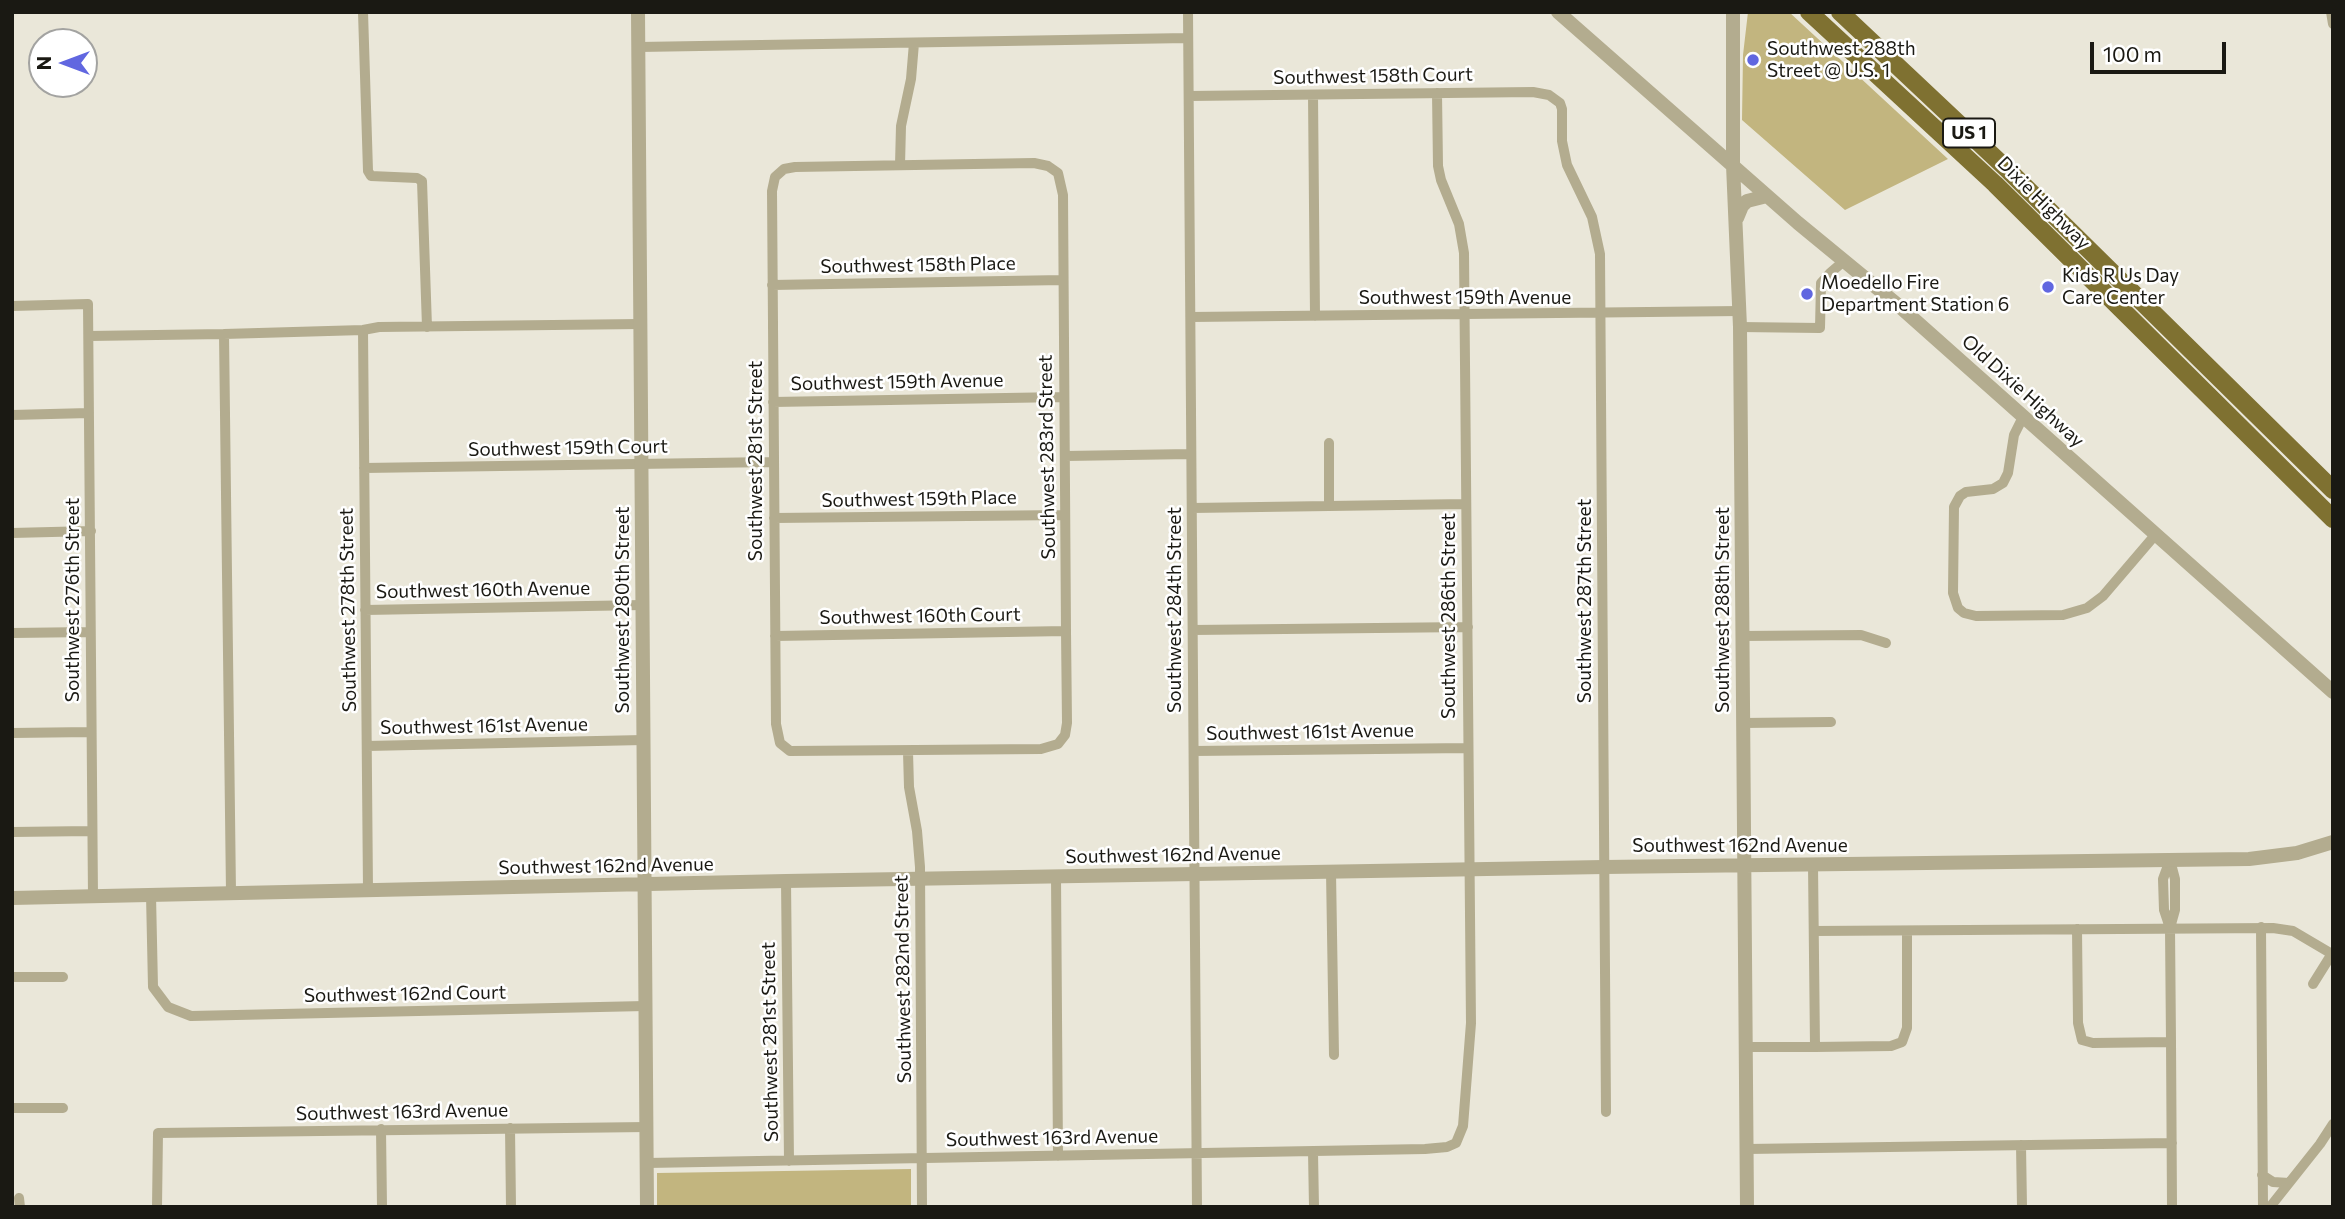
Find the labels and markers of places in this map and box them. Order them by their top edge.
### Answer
place label: Southwest 288th Street @ U.S. 1 [1767,38,1916,82]
marker: Southwest 288th Street @ U.S. 1 [1745,52,1761,68]
place label: Kids R Us Day Care Center [2062,265,2179,309]
place label: Moedello Fire Department Station 6 [1821,272,2009,316]
marker: Kids R Us Day Care Center [2040,279,2056,295]
marker: Moedello Fire Department Station 6 [1799,286,1815,302]

